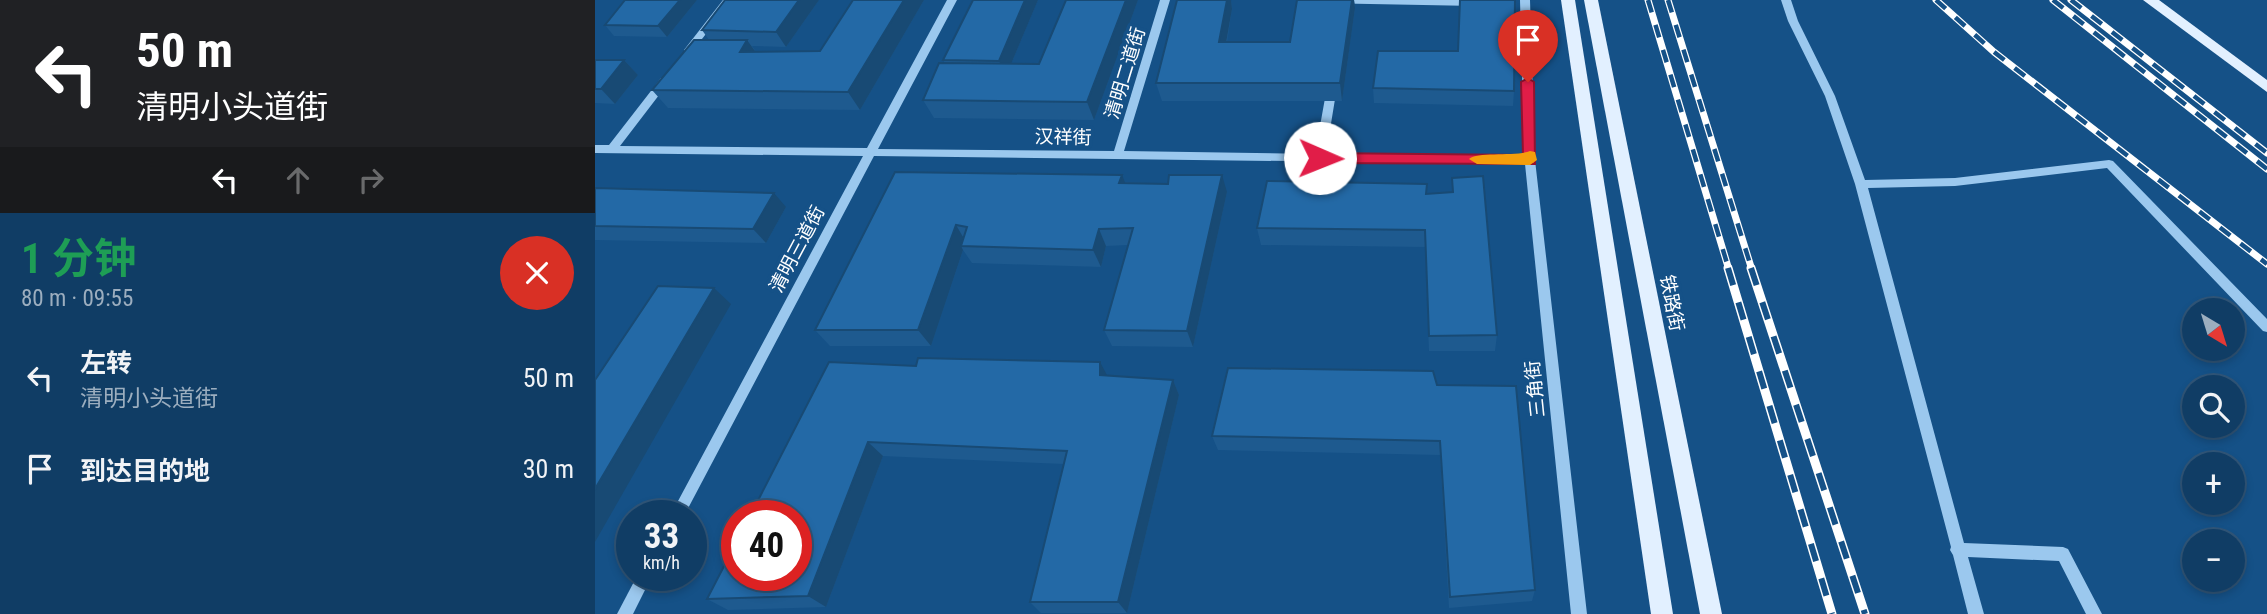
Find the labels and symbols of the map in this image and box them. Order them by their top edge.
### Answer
pin [1498,10,1558,82]
street label: 清明二道街 [1100,24,1150,122]
position arrow [1283,121,1357,195]
street label: 汉祥街 [1034,125,1092,149]
street label: 清明三道街 [765,202,829,296]
street label: 铁路街 [1655,273,1689,333]
north arrow [2182,298,2245,360]
street label: 三角街 [1521,359,1549,419]
speed limit sign: 40 [721,500,812,591]

